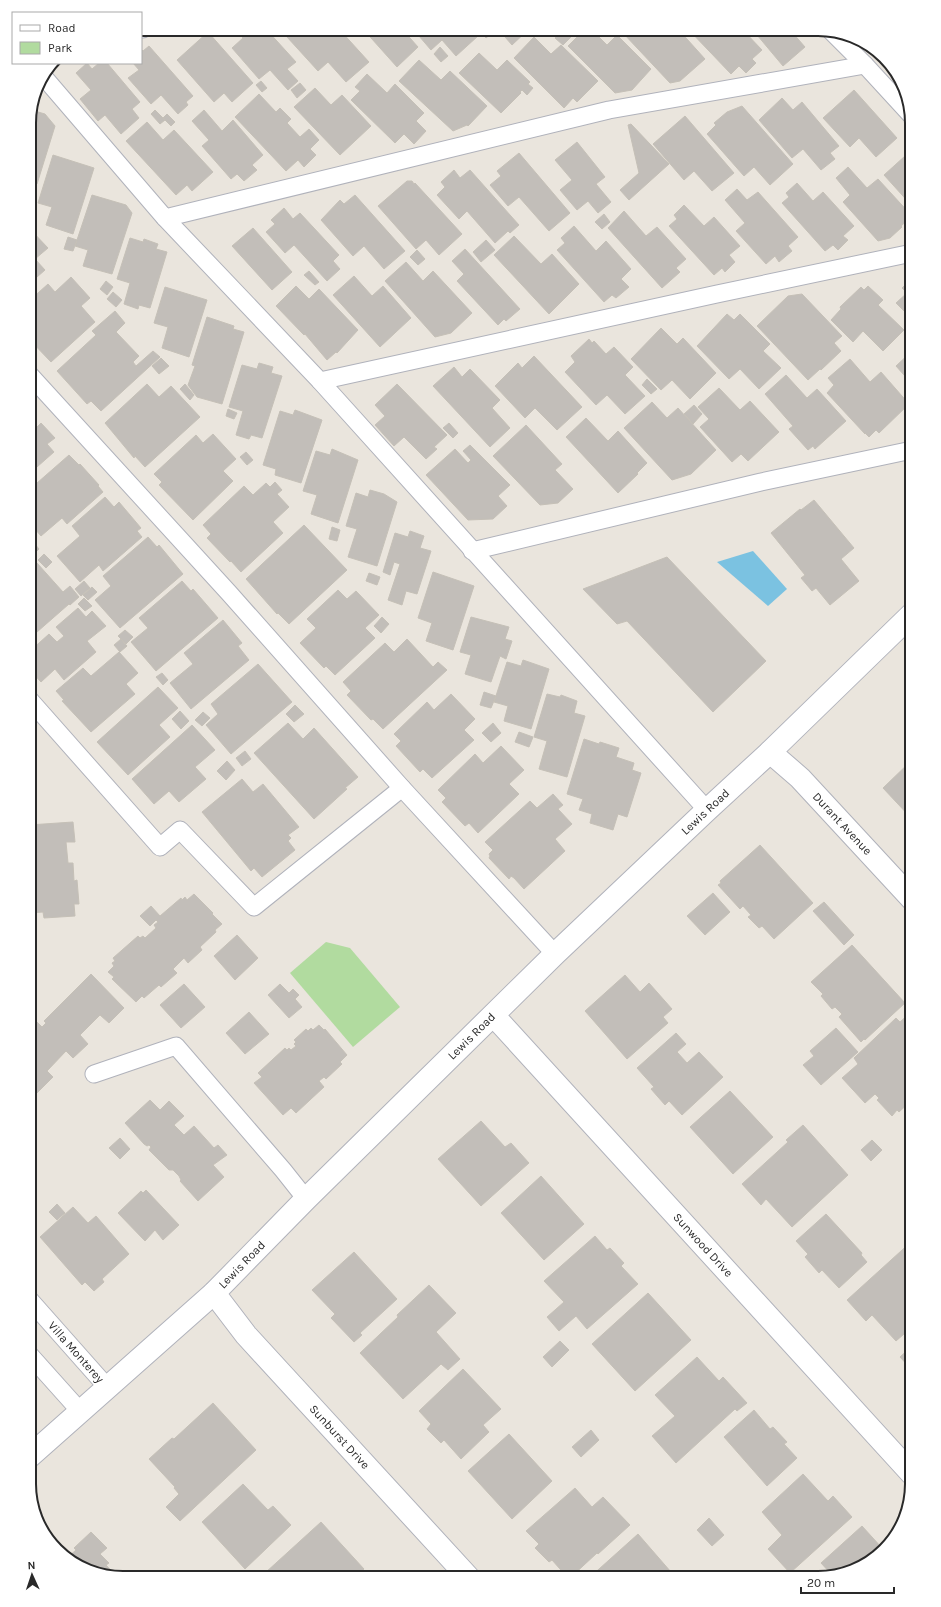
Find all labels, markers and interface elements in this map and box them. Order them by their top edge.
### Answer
legend [12,12,142,64]
text: Road [48,21,76,35]
text: Park [48,41,73,55]
street label: Lewis Road [678,786,732,838]
street label: Durant Avenue [810,789,875,858]
street label: Lewis Road [445,1010,498,1062]
street label: Sunwood Drive [670,1210,736,1280]
street label: Lewis Road [216,1238,268,1291]
street label: Villa Monterey [45,1319,107,1386]
street label: Sunburst Drive [306,1402,372,1472]
north arrow [12,1555,52,1595]
text: N [27,1559,36,1572]
scale bar [801,1569,894,1595]
text: 20 m [807,1576,835,1590]

